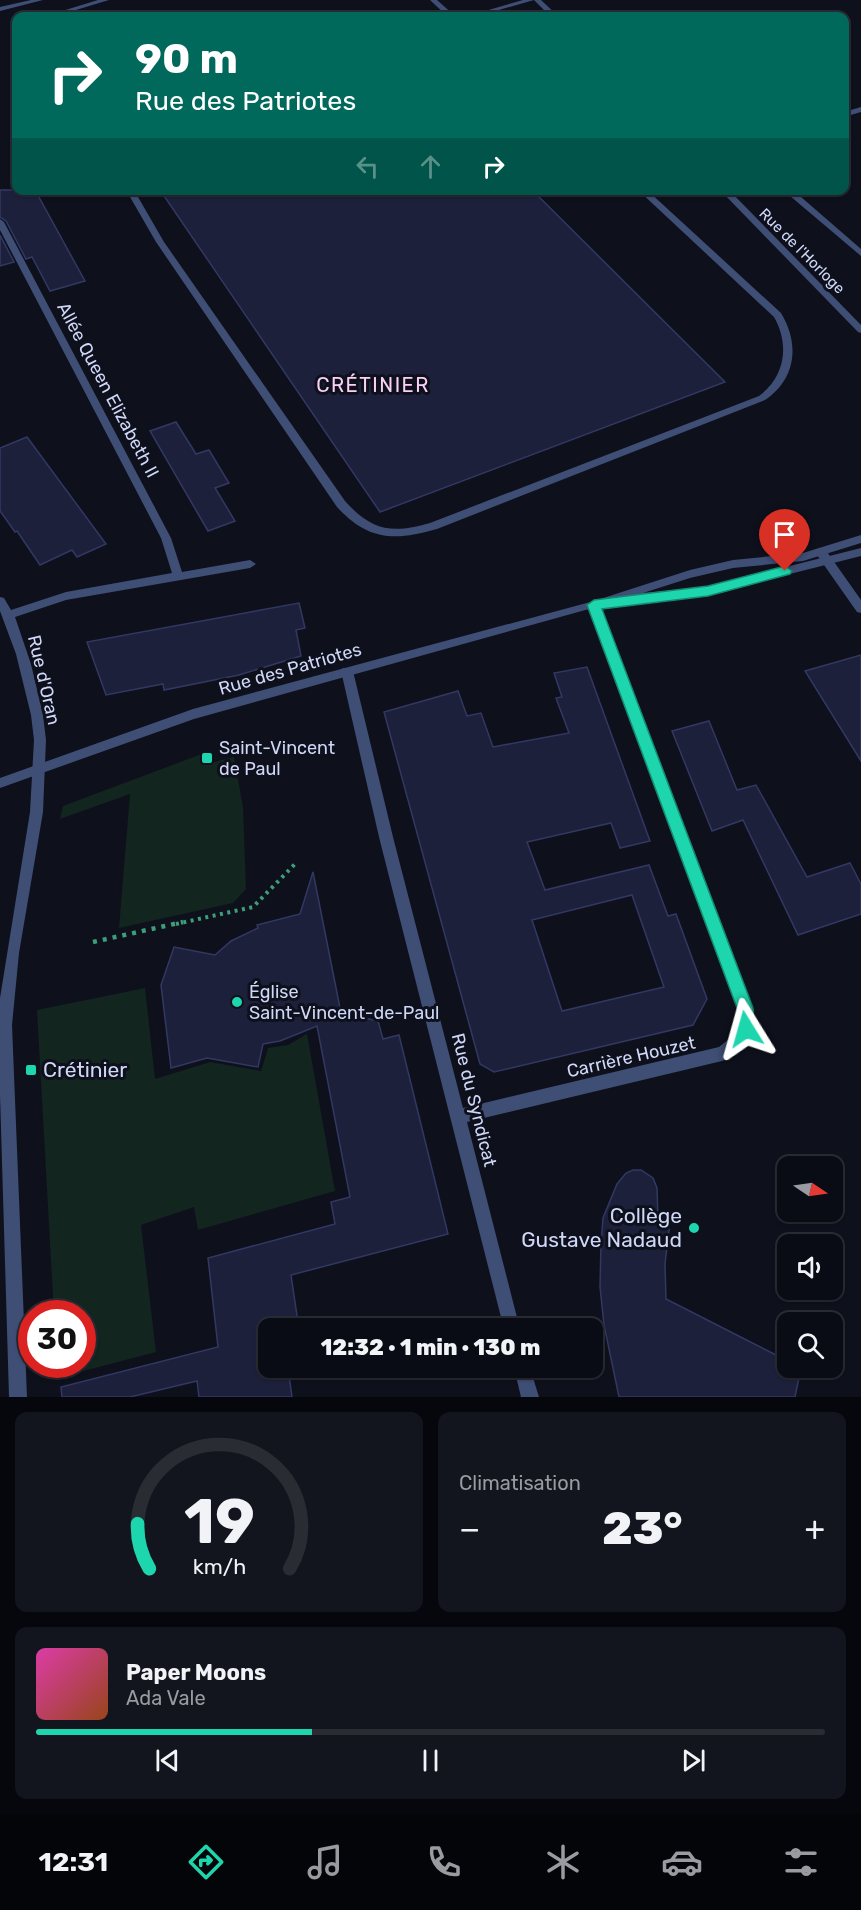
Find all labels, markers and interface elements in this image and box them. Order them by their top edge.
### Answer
text: 90 m [135,34,238,84]
icon: right [36,36,114,114]
text: Rue des Patriotes [135,85,356,117]
icon: left [351,150,384,183]
icon: ahead [414,150,447,183]
icon: right [477,150,510,183]
street label: Rue de l'Horloge [756,205,848,297]
street label: Allée Queen Elizabeth II [52,298,164,482]
district label: CRÉTINIER [316,373,430,397]
pin [759,509,810,571]
icon: arrive [768,518,801,551]
street label: Rue d'Oran [23,633,65,727]
street label: Rue des Patriotes [216,638,364,700]
place label: Saint-Vincent de Paul [219,737,335,780]
marker: Saint-Vincent de Paul [200,751,214,765]
place label: Église Saint-Vincent-de-Paul [249,981,439,1024]
marker: Église Saint-Vincent-de-Paul [230,995,244,1009]
position arrow [714,997,778,1061]
street label: Rue du Syndicat [447,1031,501,1169]
street label: Carrière Houzet [565,1032,697,1082]
place label: Crétinier [43,1057,127,1082]
marker: Crétinier [24,1063,38,1077]
north arrow [777,1156,843,1222]
map controls [777,1156,843,1378]
place label: Collège Gustave Nadaud [521,1203,682,1252]
marker: Collège Gustave Nadaud [687,1221,701,1235]
button: sound [777,1234,843,1300]
speed limit sign: 30 [18,1300,96,1378]
button: search [777,1312,843,1378]
text: 12:32 · 1 min · 130 m [321,1334,540,1361]
text: Climatisation [459,1471,581,1495]
text: 19 [183,1485,255,1559]
text: 23° [602,1502,683,1555]
text: − [459,1509,480,1548]
text: + [804,1509,825,1548]
text: km/h [192,1554,246,1579]
text: Paper Moons [126,1659,266,1686]
text: Ada Vale [126,1686,206,1710]
icon: previous [151,1744,184,1777]
icon: pause [414,1744,447,1777]
icon: next [677,1744,710,1777]
icon: directions [185,1841,227,1883]
icon: music [304,1841,346,1883]
icon: phone [423,1841,465,1883]
icon: climate [542,1841,584,1883]
icon: car [661,1841,703,1883]
icon: filters [780,1841,822,1883]
text: 12:31 [39,1846,108,1878]

